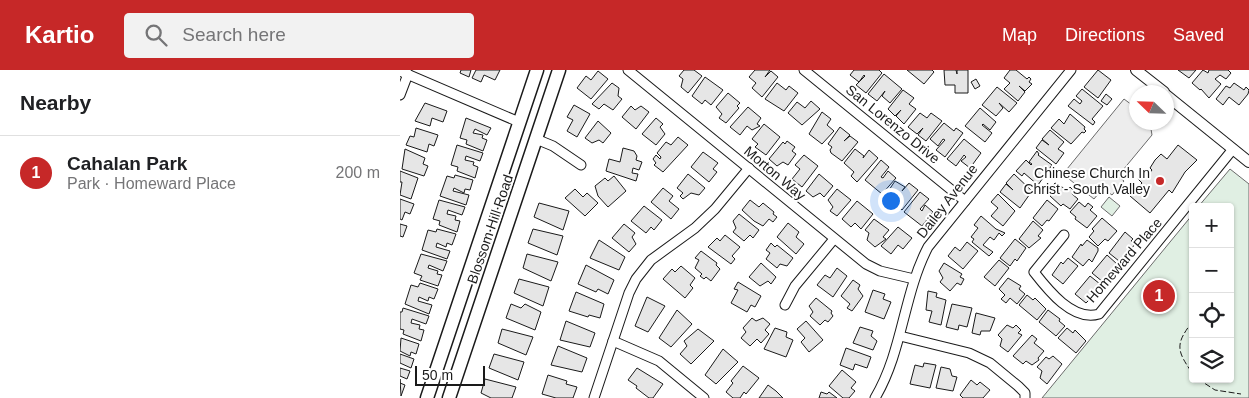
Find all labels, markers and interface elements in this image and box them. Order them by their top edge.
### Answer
search box [124,13,474,58]
text: Kartio [25,21,94,48]
icon: search [142,21,170,49]
text: Search here [182,24,286,45]
text: Map [1002,25,1037,45]
text: Directions [1065,25,1145,45]
text: Saved [1173,25,1224,45]
street label: San Lorenzo Drive [843,81,943,167]
north arrow [1129,85,1174,130]
text: Nearby [20,91,91,114]
street label: Morton Way [741,143,809,203]
text: Cahalan Park [67,153,187,174]
street label: Dailey Avenue [913,161,981,241]
text: 1 [32,164,40,181]
text: 200 m [336,164,380,181]
place label: Chinese Church In Christ - South Valley [1023,165,1150,197]
street label: Blossom Hill Road [464,172,516,286]
text: Park · Homeward Place [67,175,236,192]
marker: Chinese Church In Christ - South Valley [1154,175,1166,187]
your location [878,188,904,214]
map controls [1189,203,1234,383]
button: + [1189,203,1234,248]
street label: Homeward Place [1083,214,1165,305]
button: − [1189,248,1234,293]
pin: 1 [1143,277,1175,315]
button: locate [1189,293,1234,338]
button: layers [1189,338,1234,383]
scale bar [415,363,485,386]
text: 50 m [422,367,453,383]

